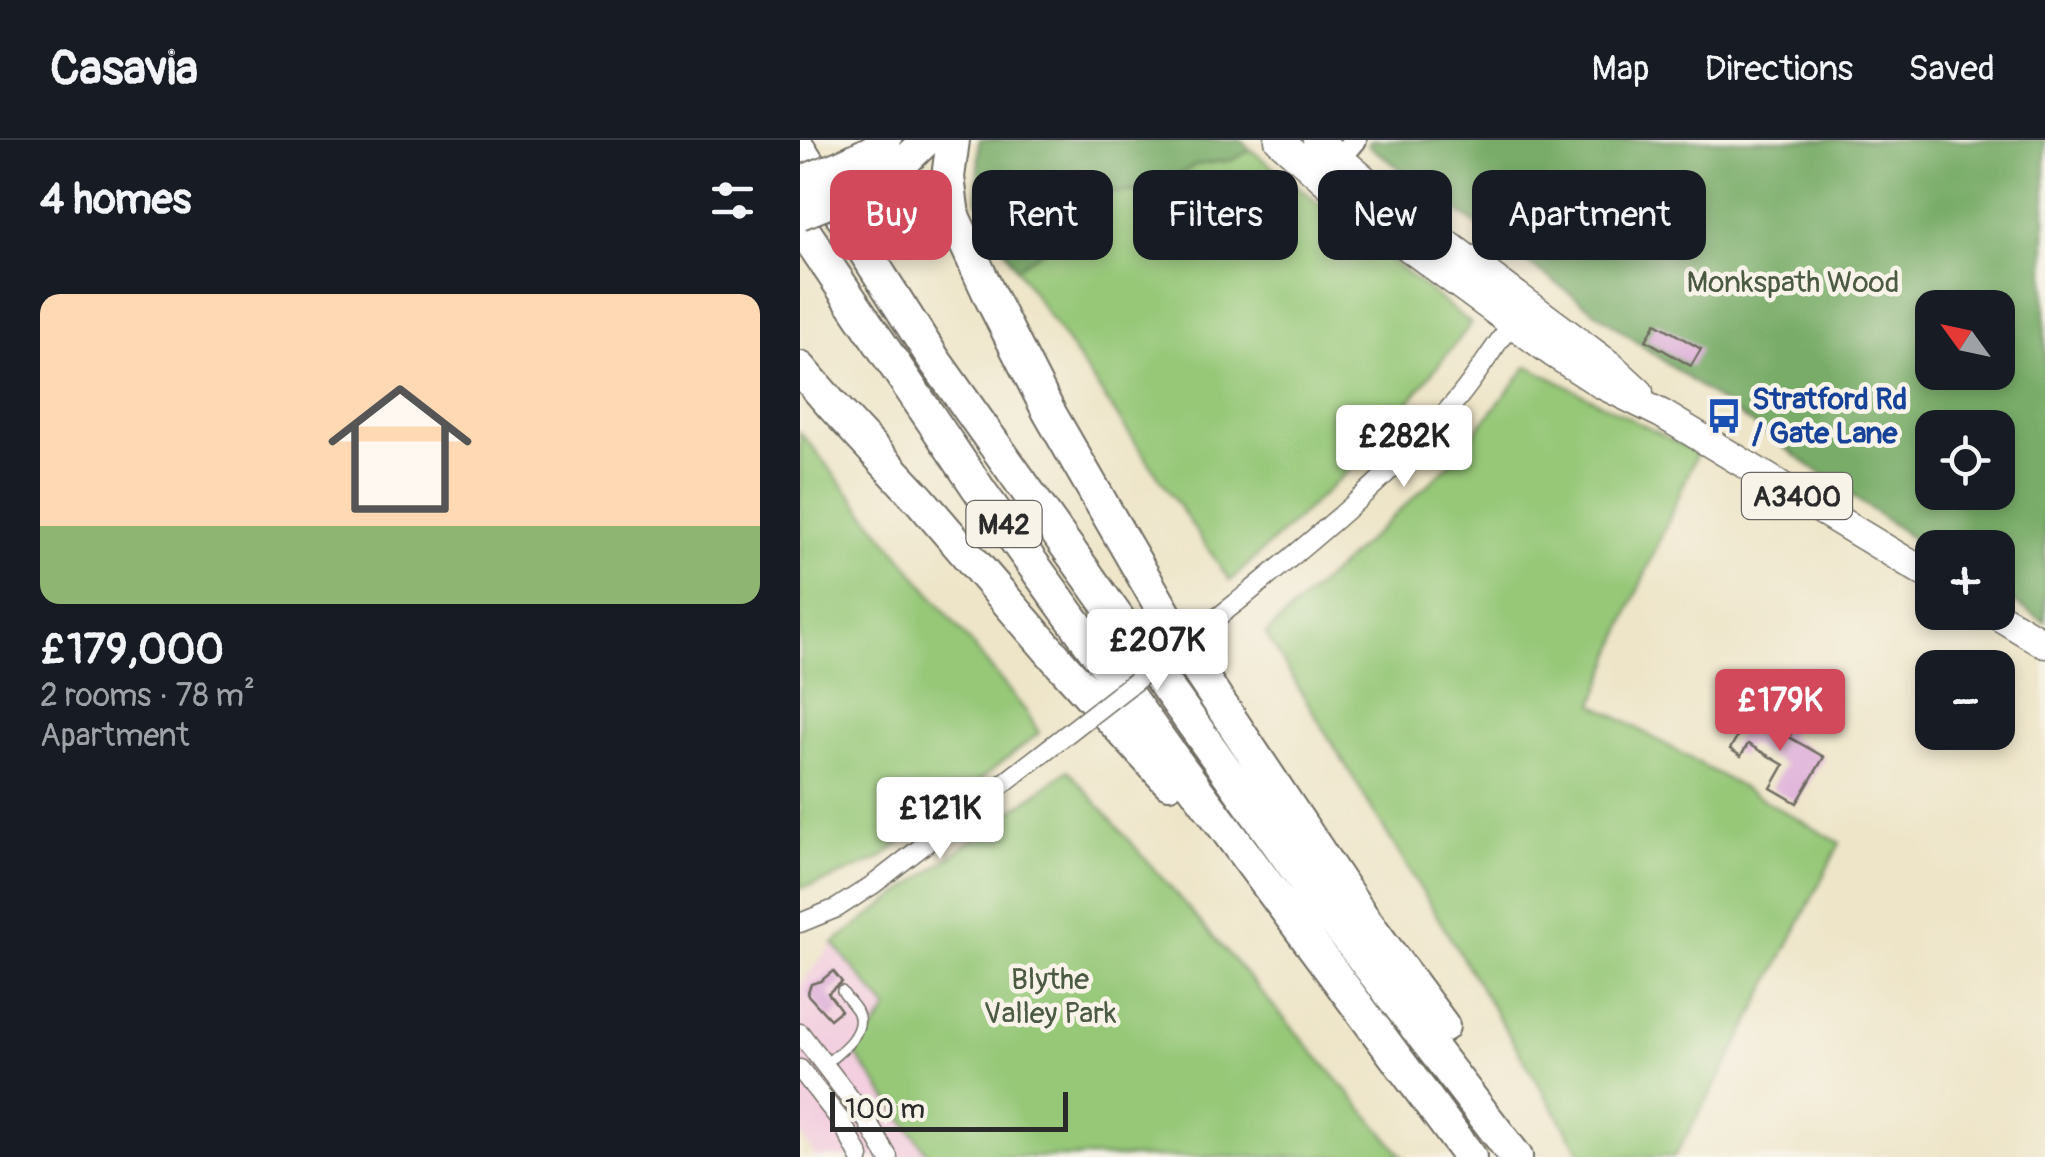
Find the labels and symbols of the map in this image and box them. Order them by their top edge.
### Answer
park label: Monkspath Wood [1687,264,1899,301]
north arrow [1915,290,2015,390]
place label: Stratford Rd / Gate Lane [1752,381,1907,452]
bus stop icon: Stratford Rd / Gate Lane [1705,397,1743,435]
pin: £282K [1334,405,1474,490]
road number: A3400 [1742,473,1852,519]
road number: M42 [966,501,1042,547]
pin: £207K [1087,609,1227,694]
pin: £179K [1710,669,1850,754]
pin: £121K [870,777,1010,862]
park label: Blythe Valley Park [984,961,1117,1032]
scale bar [830,1087,1068,1132]

